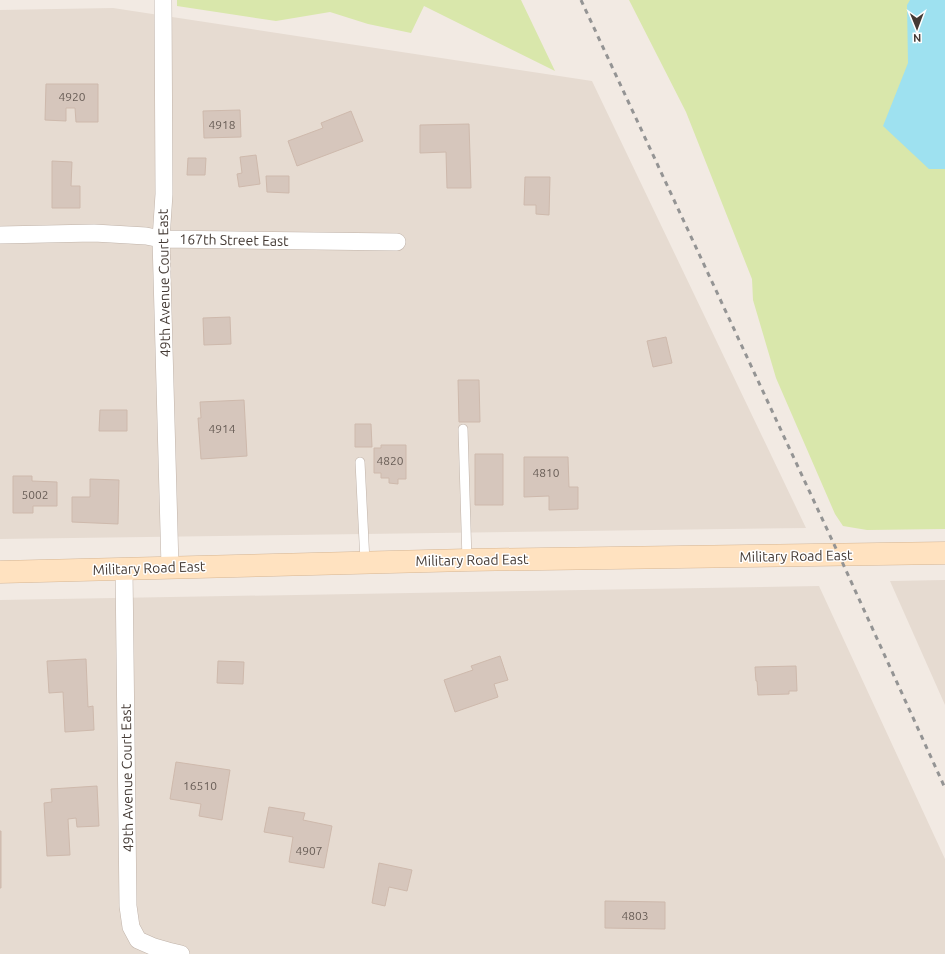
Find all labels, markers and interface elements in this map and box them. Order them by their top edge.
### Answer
north arrow [897,8,937,48]
text: N [913,32,921,44]
house number: 4920 [58,90,86,103]
house number: 4918 [208,118,236,131]
street label: 49th Avenue Court East [155,208,173,357]
street label: 167th Street East [179,231,289,249]
house number: 4914 [208,422,236,435]
house number: 4820 [376,454,404,467]
house number: 4810 [532,466,560,479]
house number: 5002 [21,488,49,501]
street label: Military Road East [739,547,853,565]
street label: Military Road East [415,551,529,569]
street label: Military Road East [92,558,206,578]
street label: 49th Avenue Court East [118,703,136,852]
house number: 16510 [183,779,217,792]
house number: 4907 [295,844,323,857]
house number: 4803 [621,909,649,922]

